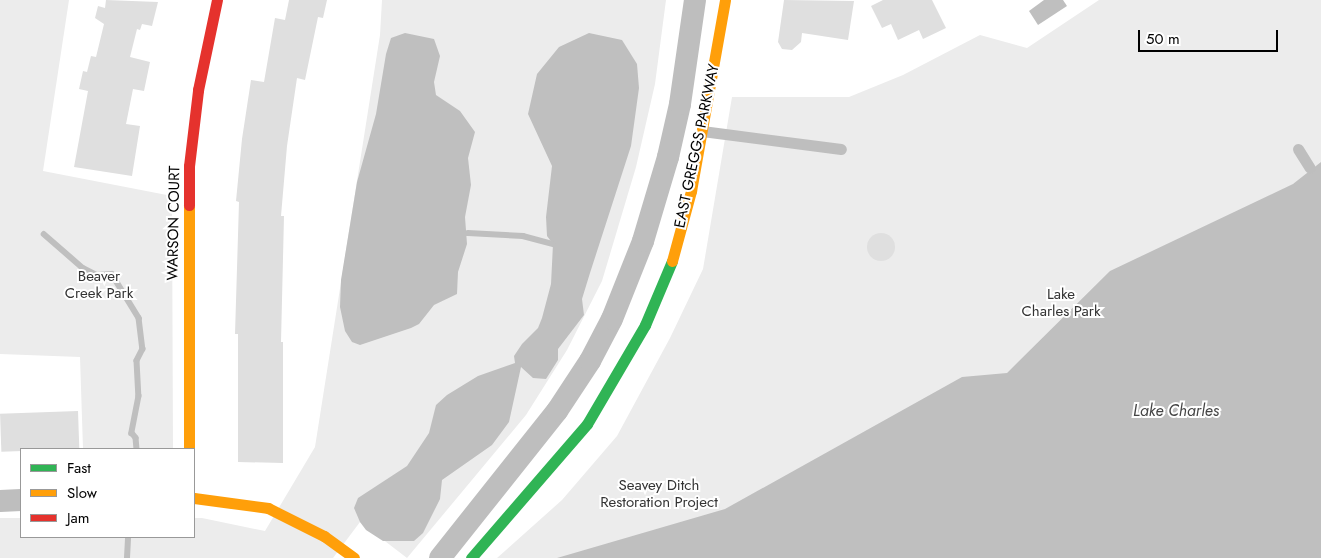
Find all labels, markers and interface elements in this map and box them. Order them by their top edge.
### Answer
scale bar [1141,20,1281,52]
text: 50 m [1146,28,1180,50]
street label: EAST GREGGS PARKWAY [671,62,723,230]
street label: WARSON COURT [164,165,184,281]
park label: Beaver Creek Park [65,267,133,302]
park label: Lake Charles Park [1022,285,1100,320]
water label: Lake Charles [1133,401,1219,421]
legend [20,448,195,538]
text: Fast [67,457,91,479]
park label: Seavey Ditch Restoration Project [600,476,718,511]
text: Slow [67,482,97,504]
text: Jam [67,507,90,529]

